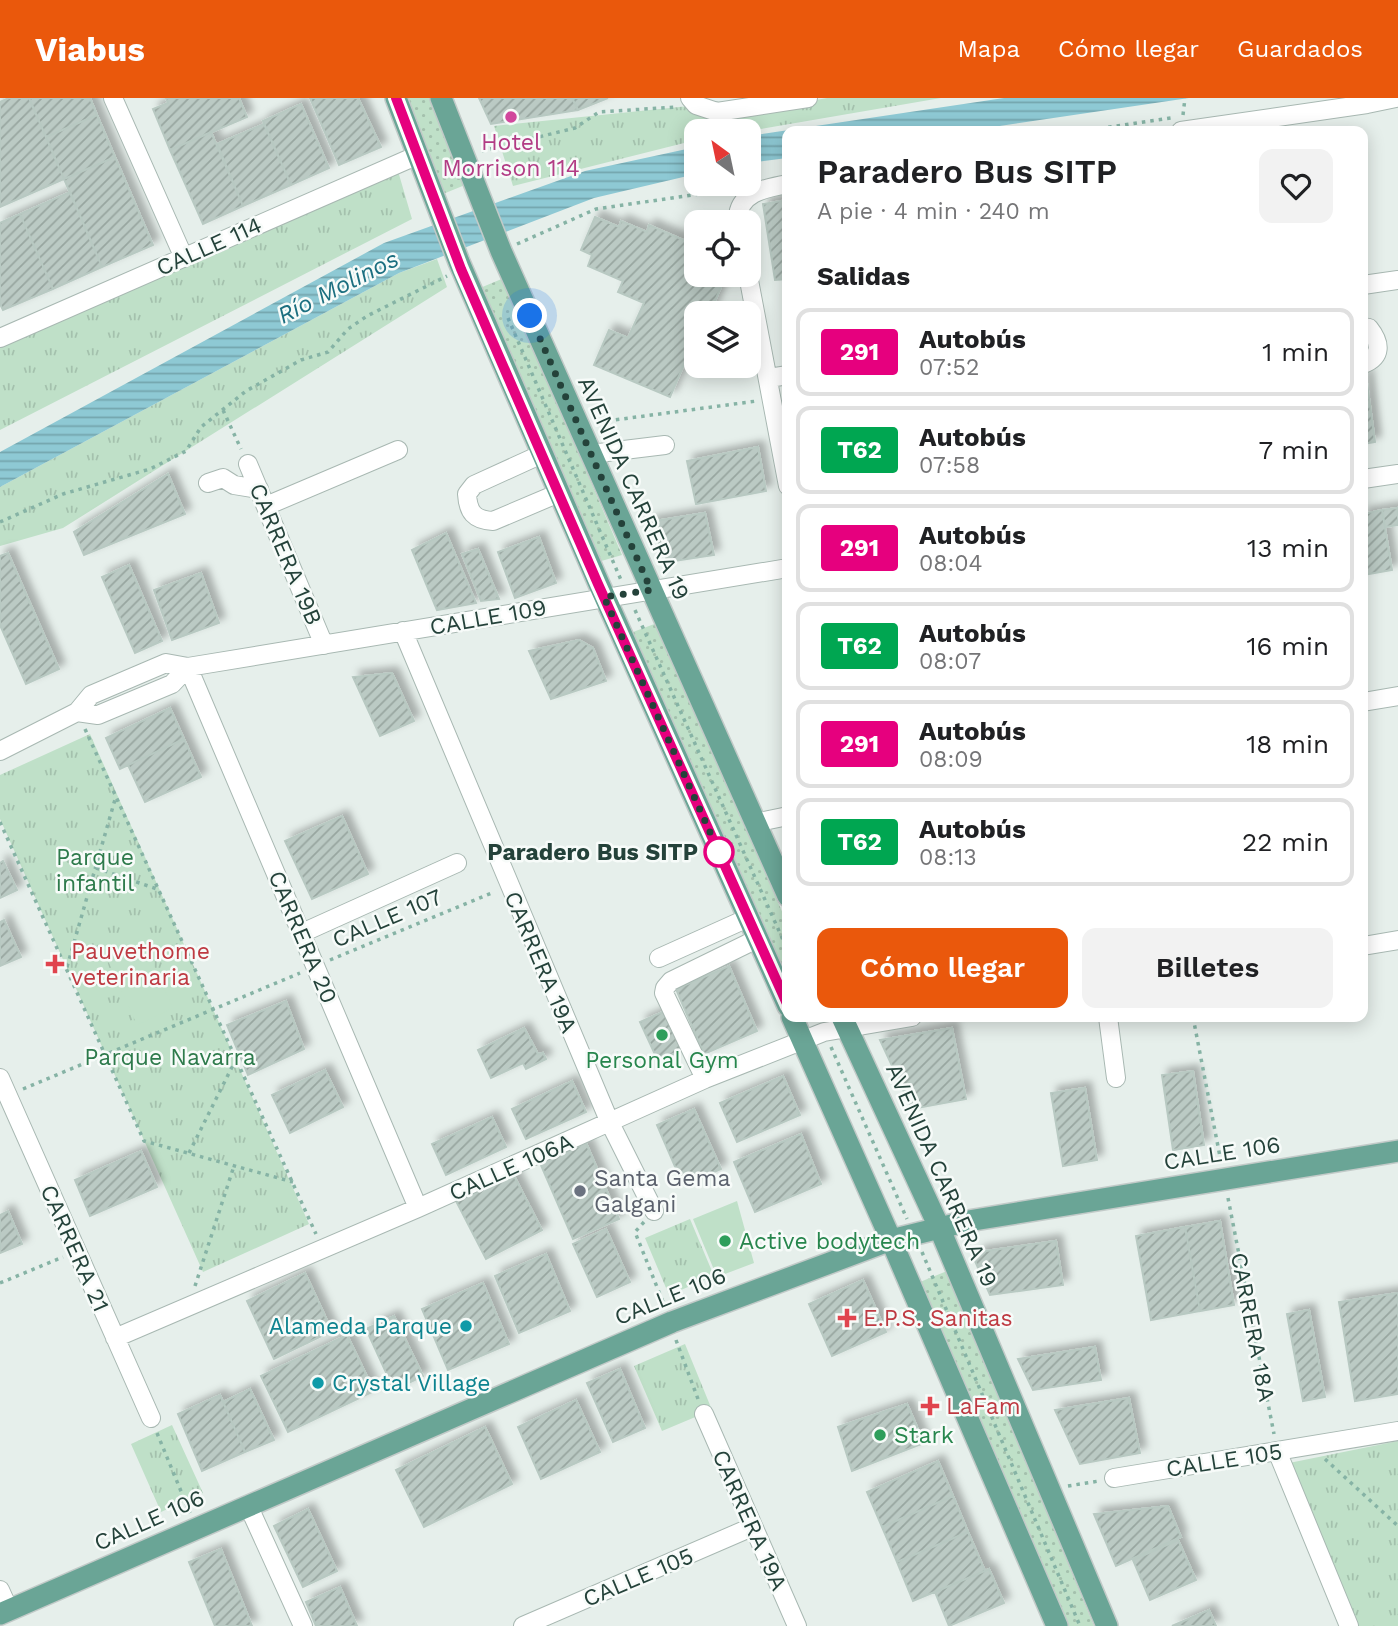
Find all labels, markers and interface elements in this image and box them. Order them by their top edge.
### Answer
text: Viabus [35,30,145,69]
text: Mapa [958,35,1020,63]
text: Cómo llegar [1058,35,1199,63]
text: Guardados [1237,35,1363,63]
marker: Hotel Morrison 114 [503,109,519,125]
north arrow [684,119,761,196]
map controls [684,119,761,378]
place label: Hotel Morrison 114 [442,129,580,182]
button: heart [1259,149,1333,223]
text: Paradero Bus SITP [817,152,1117,191]
text: A pie · 4 min · 240 m [817,198,1050,225]
button: locate [684,210,761,287]
street label: CALLE 114 [152,211,266,282]
water label: Río Molinos [273,245,403,329]
text: Salidas [817,261,910,291]
your location [512,298,547,333]
button: layers [684,301,761,378]
text: Autobús [919,324,1026,354]
text: 1 min [1262,337,1329,367]
text: 291 [840,338,879,366]
text: 07:52 [919,354,979,381]
street label: AVENIDA CARRERA 19 [572,372,695,604]
text: Autobús [919,422,1026,452]
text: 7 min [1259,435,1329,465]
text: T62 [837,436,882,464]
text: 07:58 [919,452,980,479]
street label: CARRERA 19B [244,479,328,629]
text: Autobús [919,520,1026,550]
text: 13 min [1247,533,1329,563]
text: 291 [840,534,879,562]
text: 08:04 [919,550,983,577]
street label: CALLE 109 [428,594,549,641]
text: Autobús [919,618,1026,648]
text: 16 min [1246,631,1329,661]
text: T62 [837,632,882,660]
text: 08:07 [919,648,981,675]
text: Autobús [919,716,1026,746]
text: 18 min [1246,729,1329,759]
text: 291 [840,730,879,758]
text: 08:09 [919,746,983,773]
text: Autobús [919,814,1026,844]
text: 22 min [1242,827,1329,857]
text: T62 [837,828,882,856]
marker: Paradero Bus SITP [704,837,734,867]
place label: Paradero Bus SITP [487,839,698,866]
park label: Parque infantil [56,844,134,897]
text: 08:13 [919,844,977,871]
street label: CARRERA 20 [262,867,343,1008]
street label: CALLE 107 [328,883,446,954]
street label: CARRERA 19A [499,887,583,1037]
button: Cómo llegar [817,928,1068,1008]
button: Billetes [1082,928,1333,1008]
place label: Pauvethome veterinaria [71,938,210,991]
marker: Pauvethome veterinaria [45,954,65,974]
marker: Personal Gym [654,1027,670,1043]
park label: Parque Navarra [84,1044,256,1071]
place label: Personal Gym [585,1047,739,1074]
street label: AVENIDA CARRERA 19 [880,1059,1003,1291]
street label: CALLE 106A [445,1128,577,1207]
street label: CALLE 106 [1162,1131,1282,1176]
place label: Santa Gema Galgani [594,1165,730,1218]
street label: CARRERA 21 [35,1181,115,1316]
marker: Santa Gema Galgani [572,1183,588,1199]
place label: Active bodytech [739,1228,920,1255]
marker: Active bodytech [717,1233,733,1249]
street label: CARRERA 18A [1225,1250,1280,1404]
street label: CALLE 106 [611,1262,730,1331]
place label: E.P.S. Sanitas [863,1305,1013,1332]
marker: E.P.S. Sanitas [837,1308,857,1328]
place label: Alameda Parque [269,1313,452,1340]
marker: Alameda Parque [458,1318,474,1334]
place label: Crystal Village [332,1370,490,1397]
marker: Crystal Village [310,1375,326,1391]
place label: LaFam [946,1393,1021,1420]
marker: LaFam [920,1396,940,1416]
place label: Stark [894,1422,954,1449]
marker: Stark [872,1427,888,1443]
street label: CALLE 105 [1164,1438,1284,1483]
street label: CARRERA 19A [706,1446,793,1595]
street label: CALLE 106 [90,1484,209,1557]
street label: CALLE 105 [579,1542,697,1613]

